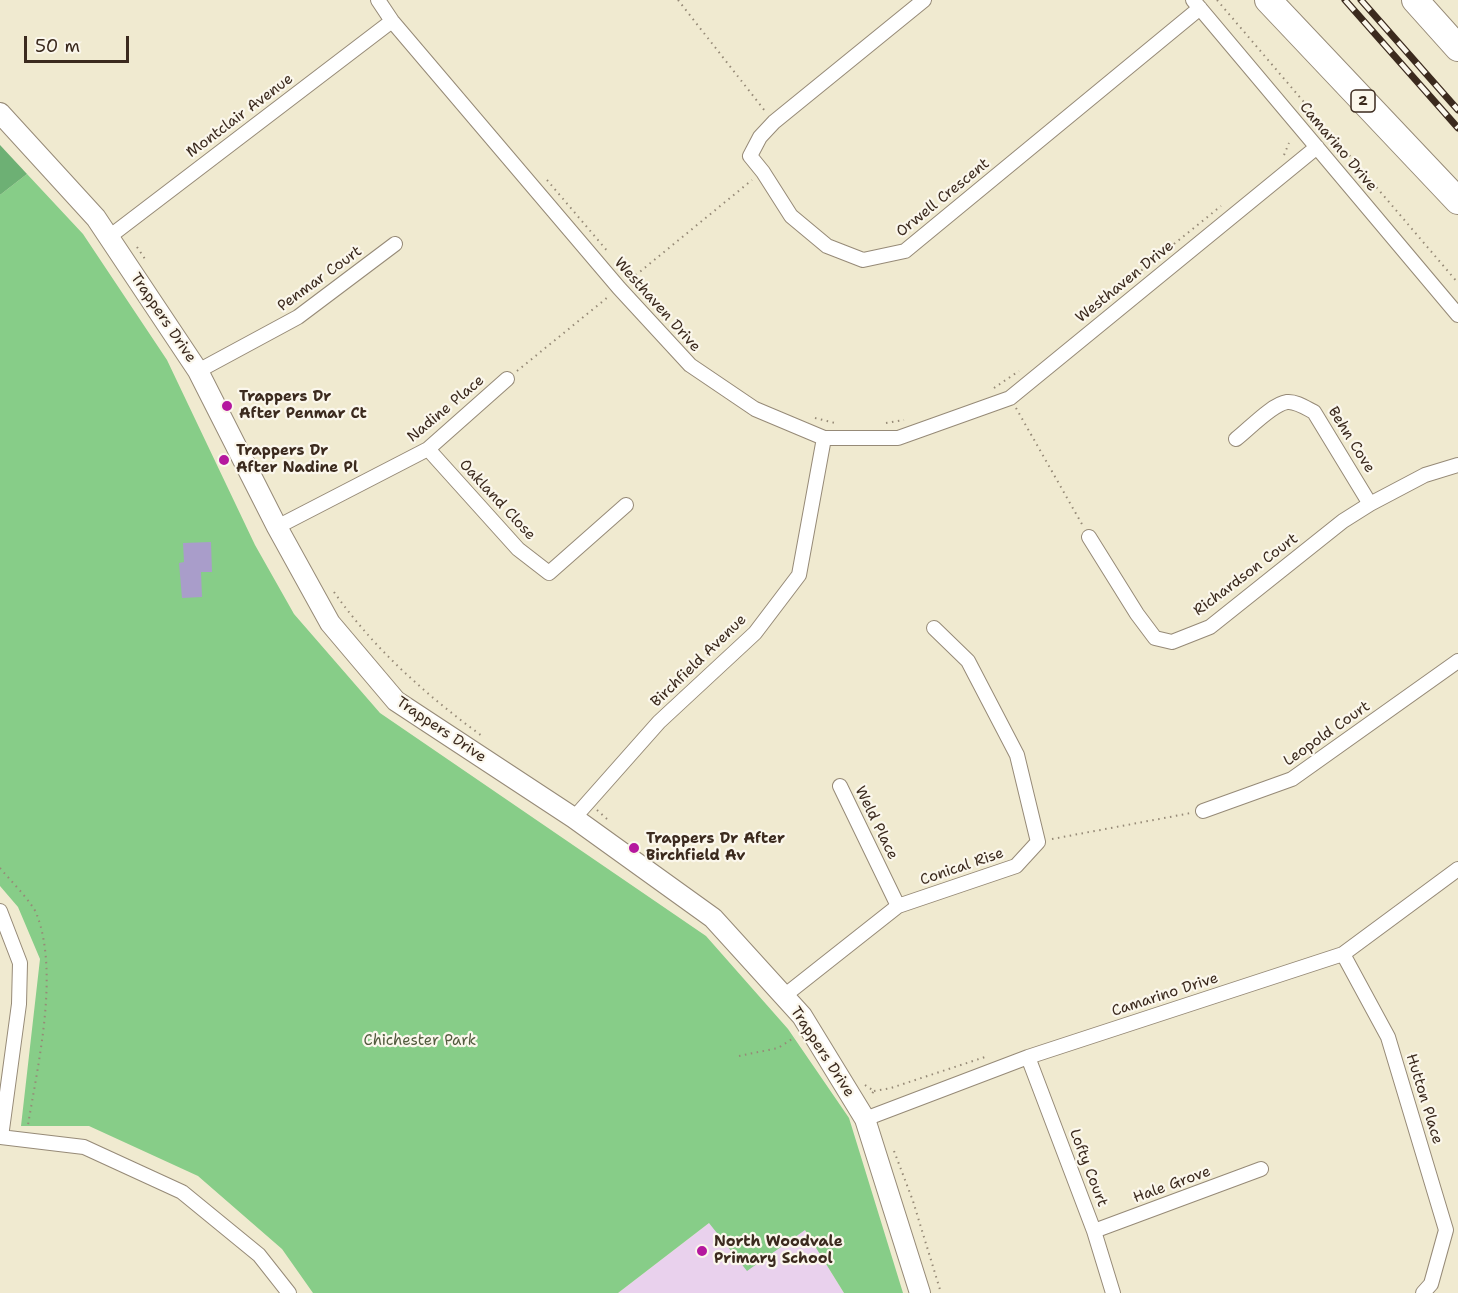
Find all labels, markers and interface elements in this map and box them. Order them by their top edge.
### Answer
scale bar [27,24,132,62]
text: 50 m [35,34,80,58]
street label: Montclair Avenue [183,70,297,162]
road number: 2 [1351,90,1375,112]
street label: Camarino Drive [1295,99,1381,195]
street label: Orwell Crescent [893,155,993,241]
street label: Westhaven Drive [1072,237,1178,327]
street label: Penmar Court [274,242,366,316]
street label: Westhaven Drive [610,254,704,356]
street label: Trappers Drive [126,270,200,366]
street label: Nadine Place [404,372,488,446]
place label: Trappers Dr After Penmar Ct [239,388,367,423]
marker: Trappers Dr After Penmar Ct [220,399,234,413]
street label: Behn Cove [1324,404,1378,476]
place label: Trappers Dr After Nadine Pl [236,442,358,477]
marker: Trappers Dr After Nadine Pl [217,453,231,467]
street label: Oakland Close [455,456,539,544]
street label: Richardson Court [1190,530,1302,620]
street label: Birchfield Avenue [648,611,750,711]
street label: Trappers Drive [393,693,489,767]
street label: Leopold Court [1280,698,1374,770]
street label: Weld Place [851,783,901,863]
place label: Trappers Dr After Birchfield Av [646,830,785,865]
marker: Trappers Dr After Birchfield Av [627,841,641,855]
street label: Conical Rise [918,844,1006,890]
street label: Camarino Drive [1109,969,1221,1021]
street label: Trappers Drive [786,1003,858,1101]
park label: Chichester Park [364,1032,476,1050]
street label: Hutton Place [1402,1052,1446,1146]
street label: Lofty Court [1065,1127,1111,1209]
street label: Hale Grove [1131,1163,1213,1207]
place label: North Woodvale Primary School [714,1233,843,1268]
marker: North Woodvale Primary School [695,1244,709,1258]

